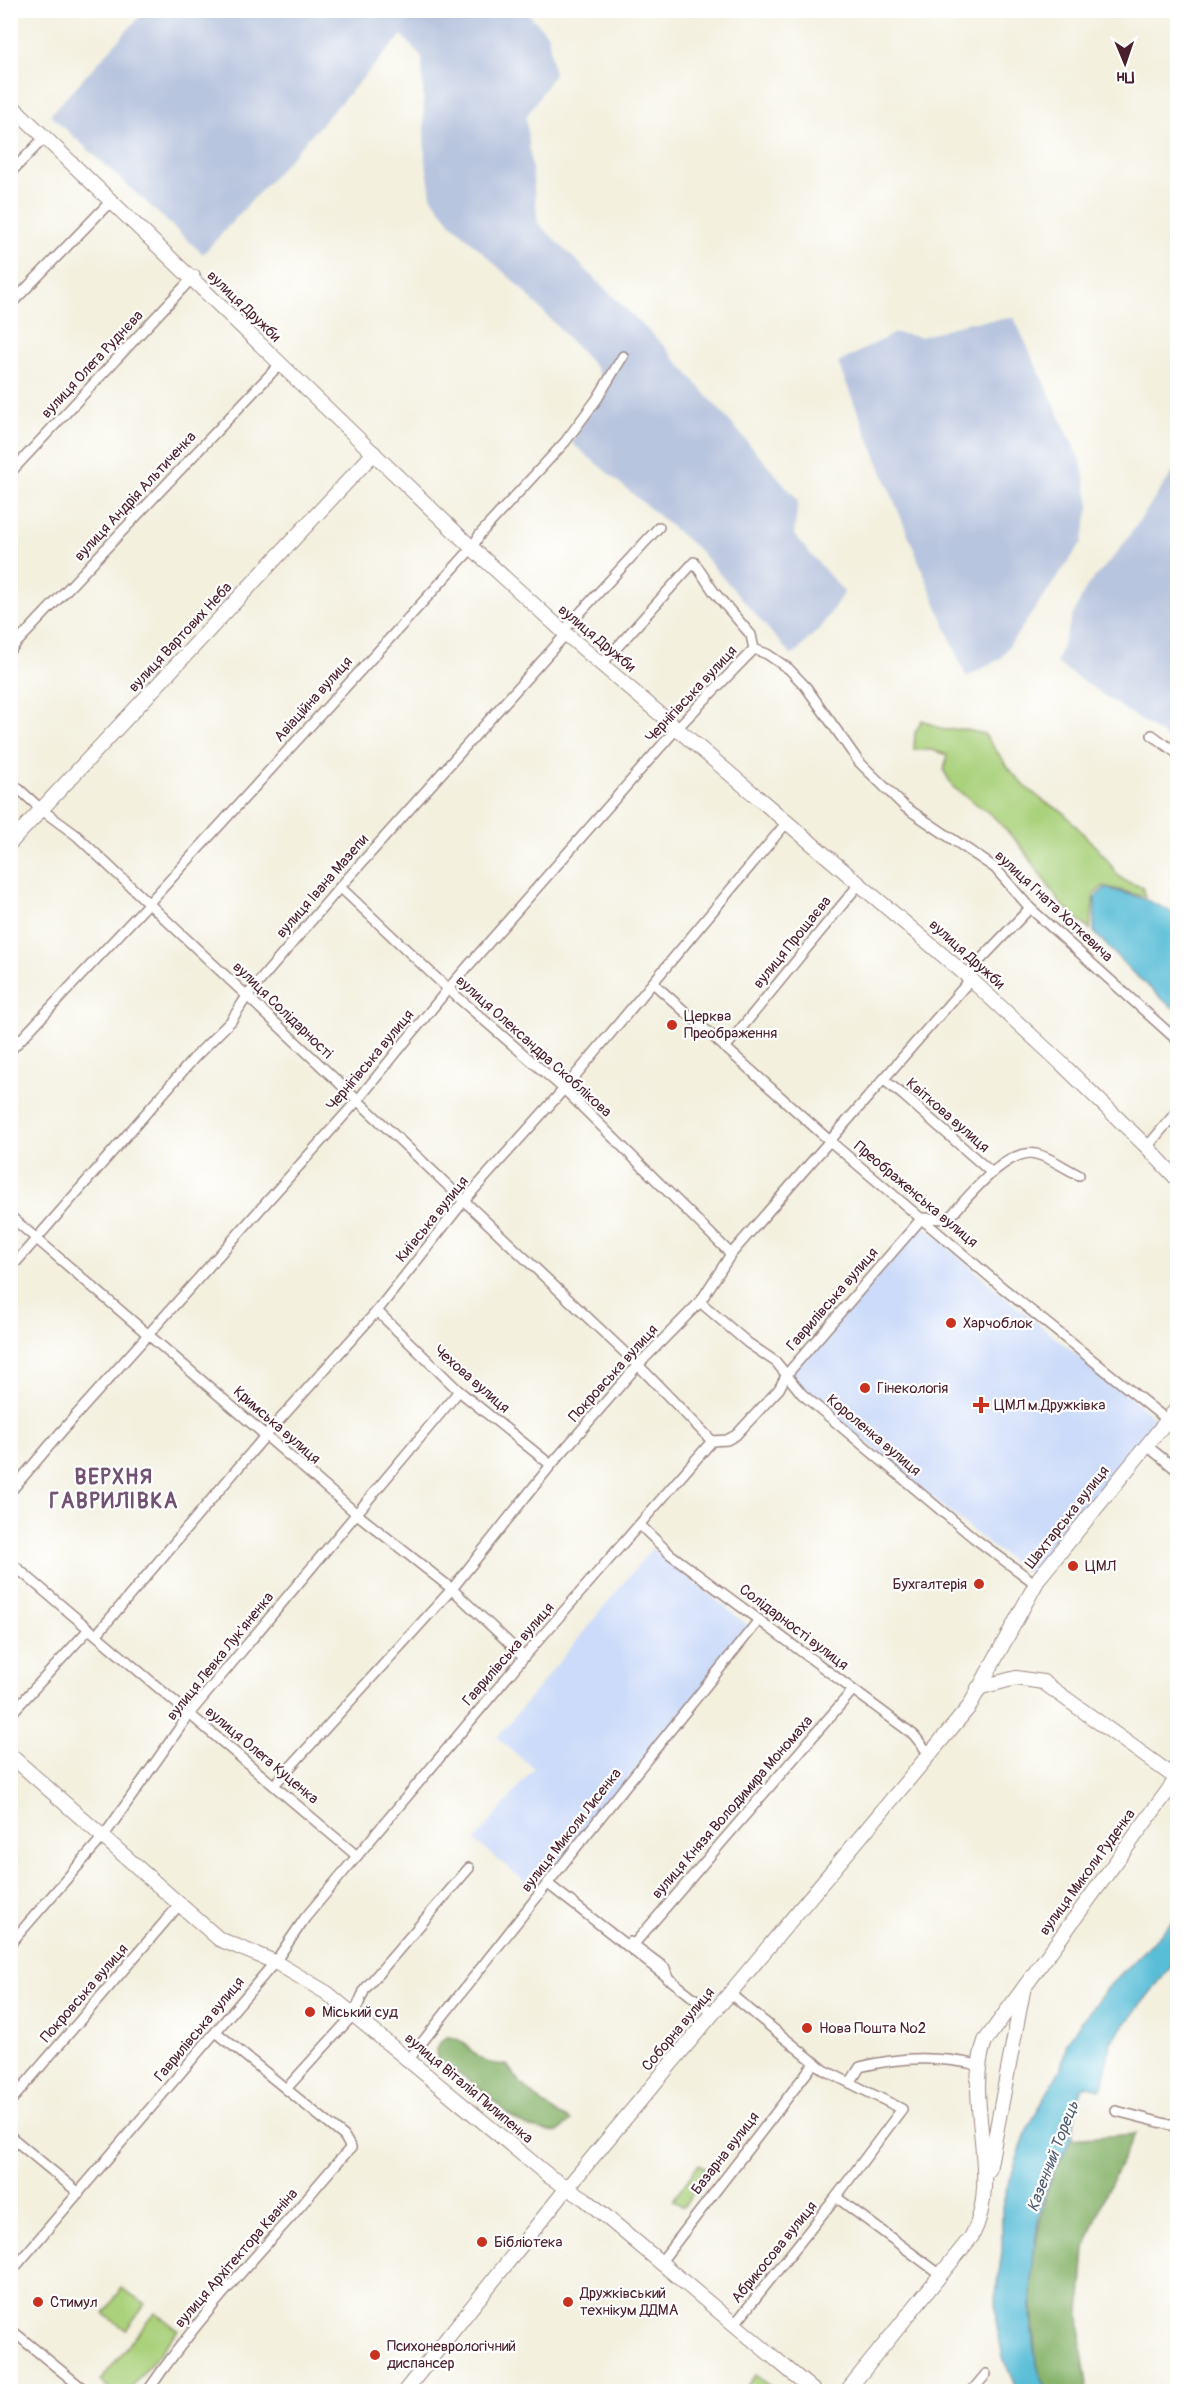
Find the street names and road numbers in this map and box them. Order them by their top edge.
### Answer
street label: вулиця Дружби [203,266,285,347]
street label: вулиця Олега Руднєва [37,306,147,422]
street label: вулиця Андрія Альтиченка [70,428,200,565]
street label: вулиця Вартових Неба [124,578,236,696]
street label: вулиця Дружби [554,600,640,677]
street label: Чернігівська вулиця [641,642,741,747]
street label: Авіаційна вулиця [270,653,357,746]
street label: вулиця Івана Мазепи [272,830,373,942]
street label: вулиця Гната Хоткевича [991,847,1117,966]
street label: вулиця Прощаєва [749,892,836,992]
street label: вулиця Дружби [925,915,1009,994]
street label: вулиця Солідарності [229,958,337,1063]
street label: вулиця Олександра Скоблікова [452,971,616,1121]
street label: Чернігівська вулиця [323,1006,418,1115]
street label: Квіткова вулиця [902,1074,993,1157]
street label: Преображенська вулиця [850,1137,982,1252]
street label: Київська вулиця [392,1173,473,1266]
street label: Гаврилівська вулиця [782,1244,882,1355]
street label: Покровська вулиця [565,1321,662,1426]
street label: Чехова вулиця [430,1341,514,1418]
street label: Кримська вулиця [229,1382,324,1468]
street label: Короленка вулиця [823,1390,925,1480]
street label: Шахтарська вулиця [1021,1462,1114,1573]
street label: Солідарності вулиця [735,1580,852,1675]
street label: вулиця Левка Лук'яненка [163,1588,278,1724]
street label: Гаврилівська вулиця [458,1599,558,1710]
street label: вулиця Олега Куценка [201,1702,322,1808]
street label: вулиця Князя Володимира Мономаха [648,1712,817,1903]
street label: вулиця Миколи Лисенка [517,1765,626,1896]
street label: вулиця Миколи Руденка [1035,1805,1140,1939]
street label: Покровська вулиця [36,1940,132,2047]
street label: Гаврилівська вулиця [150,1973,249,2085]
street label: Соборна вулиця [638,1984,719,2075]
street label: вулиця Віталія Пилипенка [401,2029,537,2148]
street label: Базарна вулиця [687,2108,764,2198]
street label: вулиця Архітектора Кваніна [171,2185,302,2332]
street label: Абрикосова вулиця [727,2197,821,2307]

